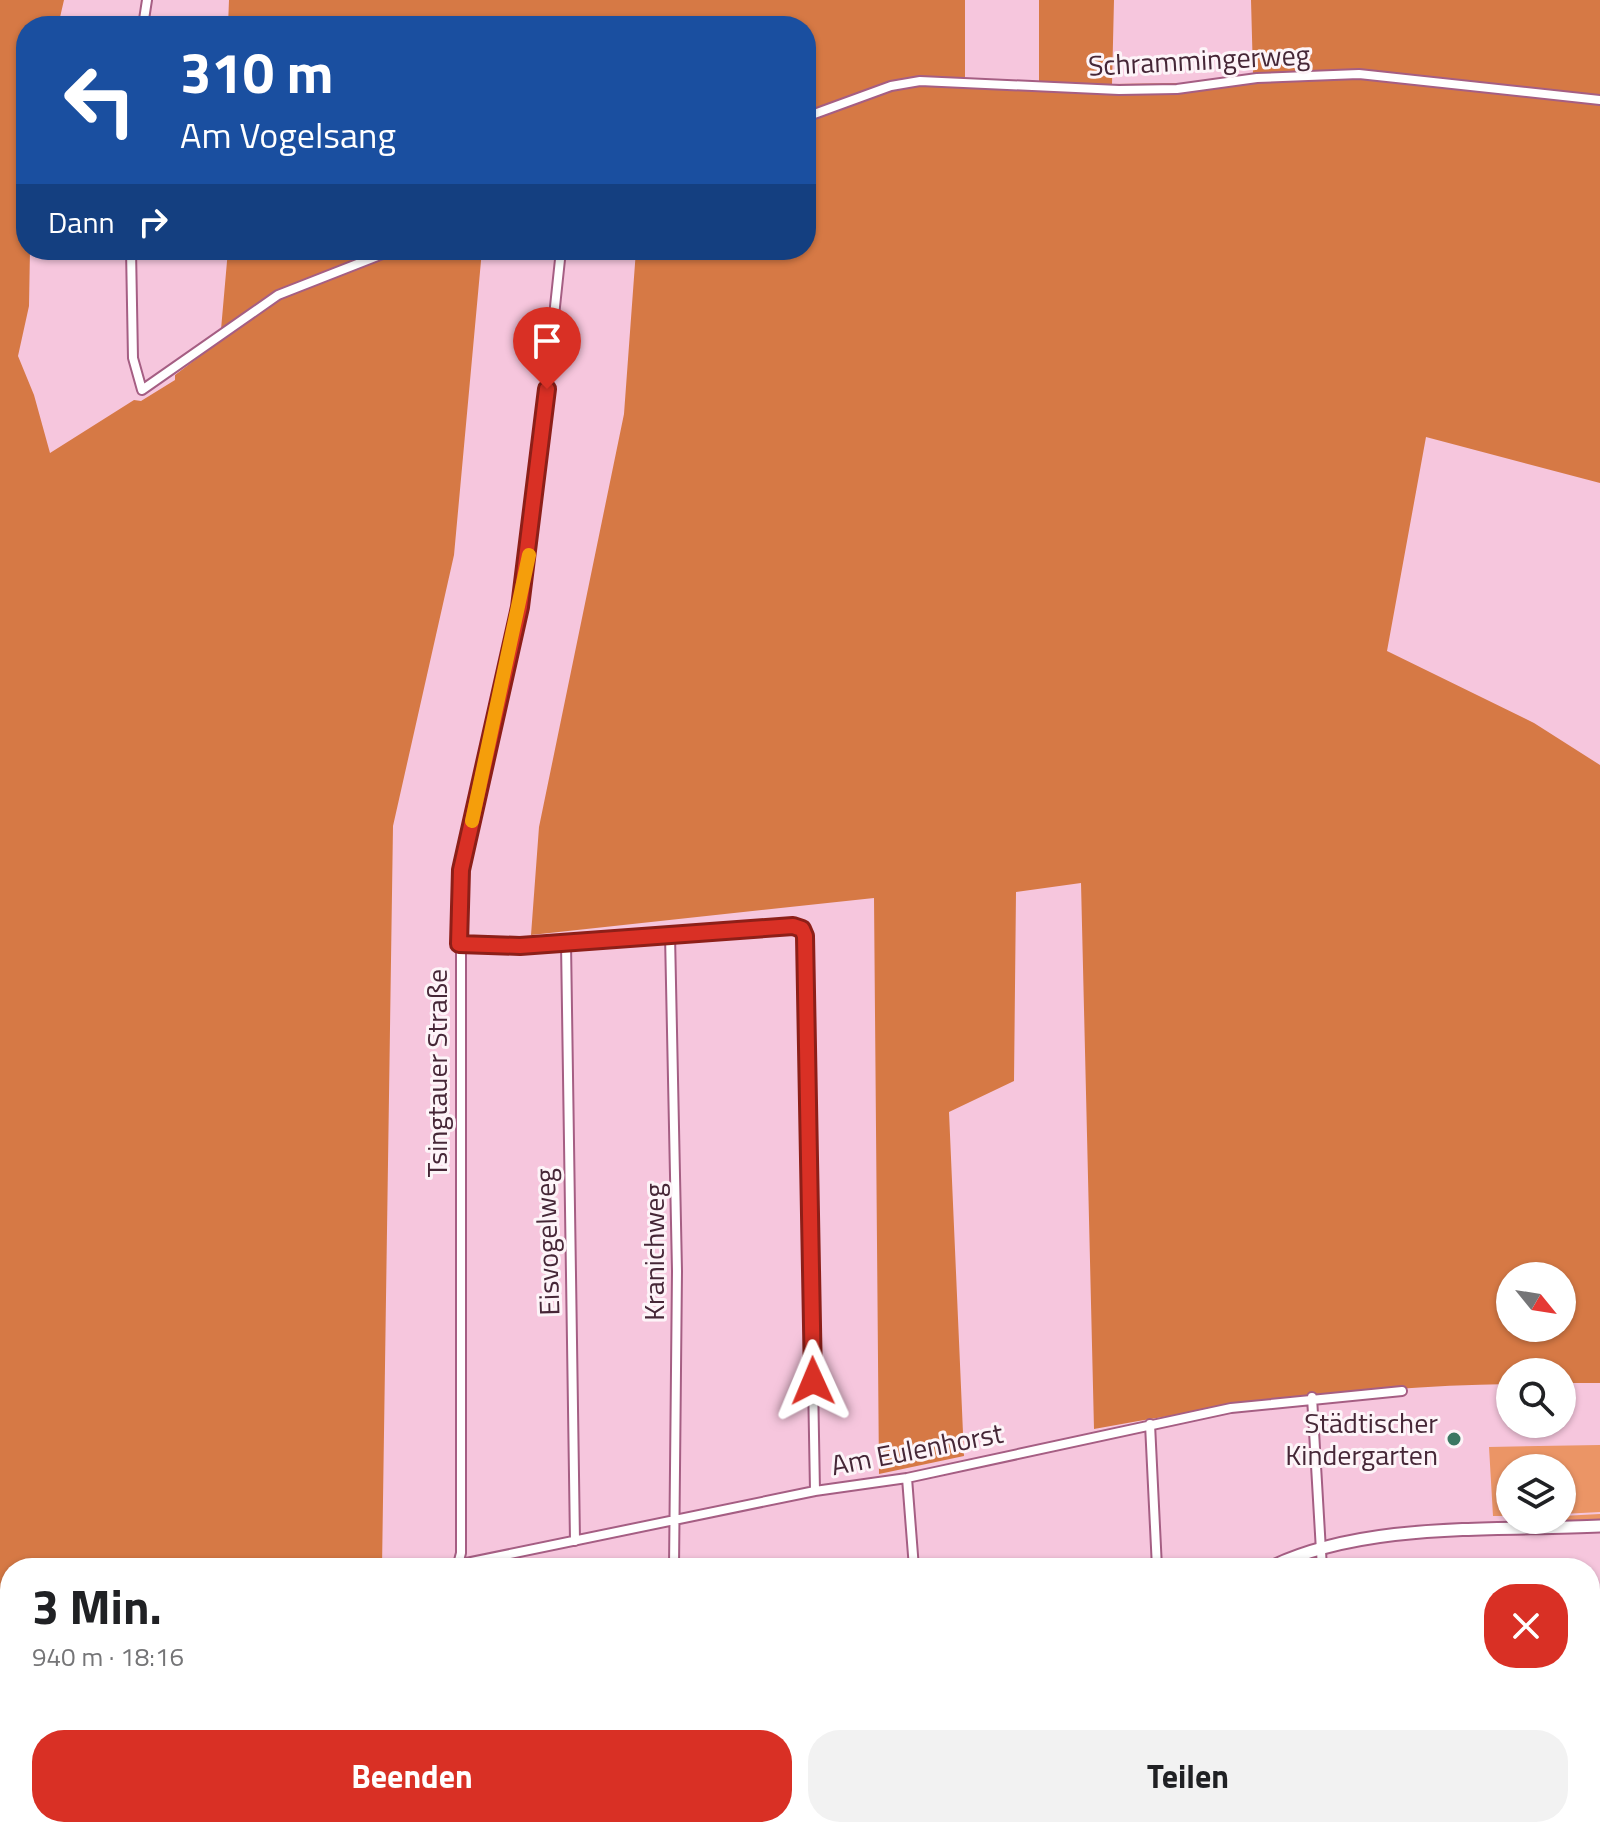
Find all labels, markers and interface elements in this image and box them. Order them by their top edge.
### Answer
text: 310 m [180,30,333,115]
street label: Schrammingerweg [1087,32,1311,87]
icon: left [48,48,152,152]
text: Am Vogelsang [180,107,396,162]
text: Dann [48,199,115,245]
icon: right [131,200,175,244]
pin [513,307,581,389]
icon: arrive [525,319,569,363]
street label: Tsingtauer Straße [415,969,458,1177]
street label: Eisvogelweg [522,1168,571,1316]
street label: Kranichweg [632,1183,675,1321]
north arrow [1496,1262,1576,1342]
map controls [1496,1262,1576,1534]
position arrow [771,1339,855,1423]
button: search [1496,1358,1576,1438]
place label: Städtischer Kindergarten [1285,1401,1438,1476]
street label: Am Eulenhorst [827,1411,1007,1486]
marker: Städtischer Kindergarten [1445,1430,1463,1448]
button: layers [1496,1454,1576,1534]
text: 3 Min. [32,1570,162,1643]
button: close [1484,1584,1568,1668]
text: 940 m · 18:16 [32,1637,184,1676]
button: Beenden [32,1730,792,1822]
button: Teilen [808,1730,1568,1822]

